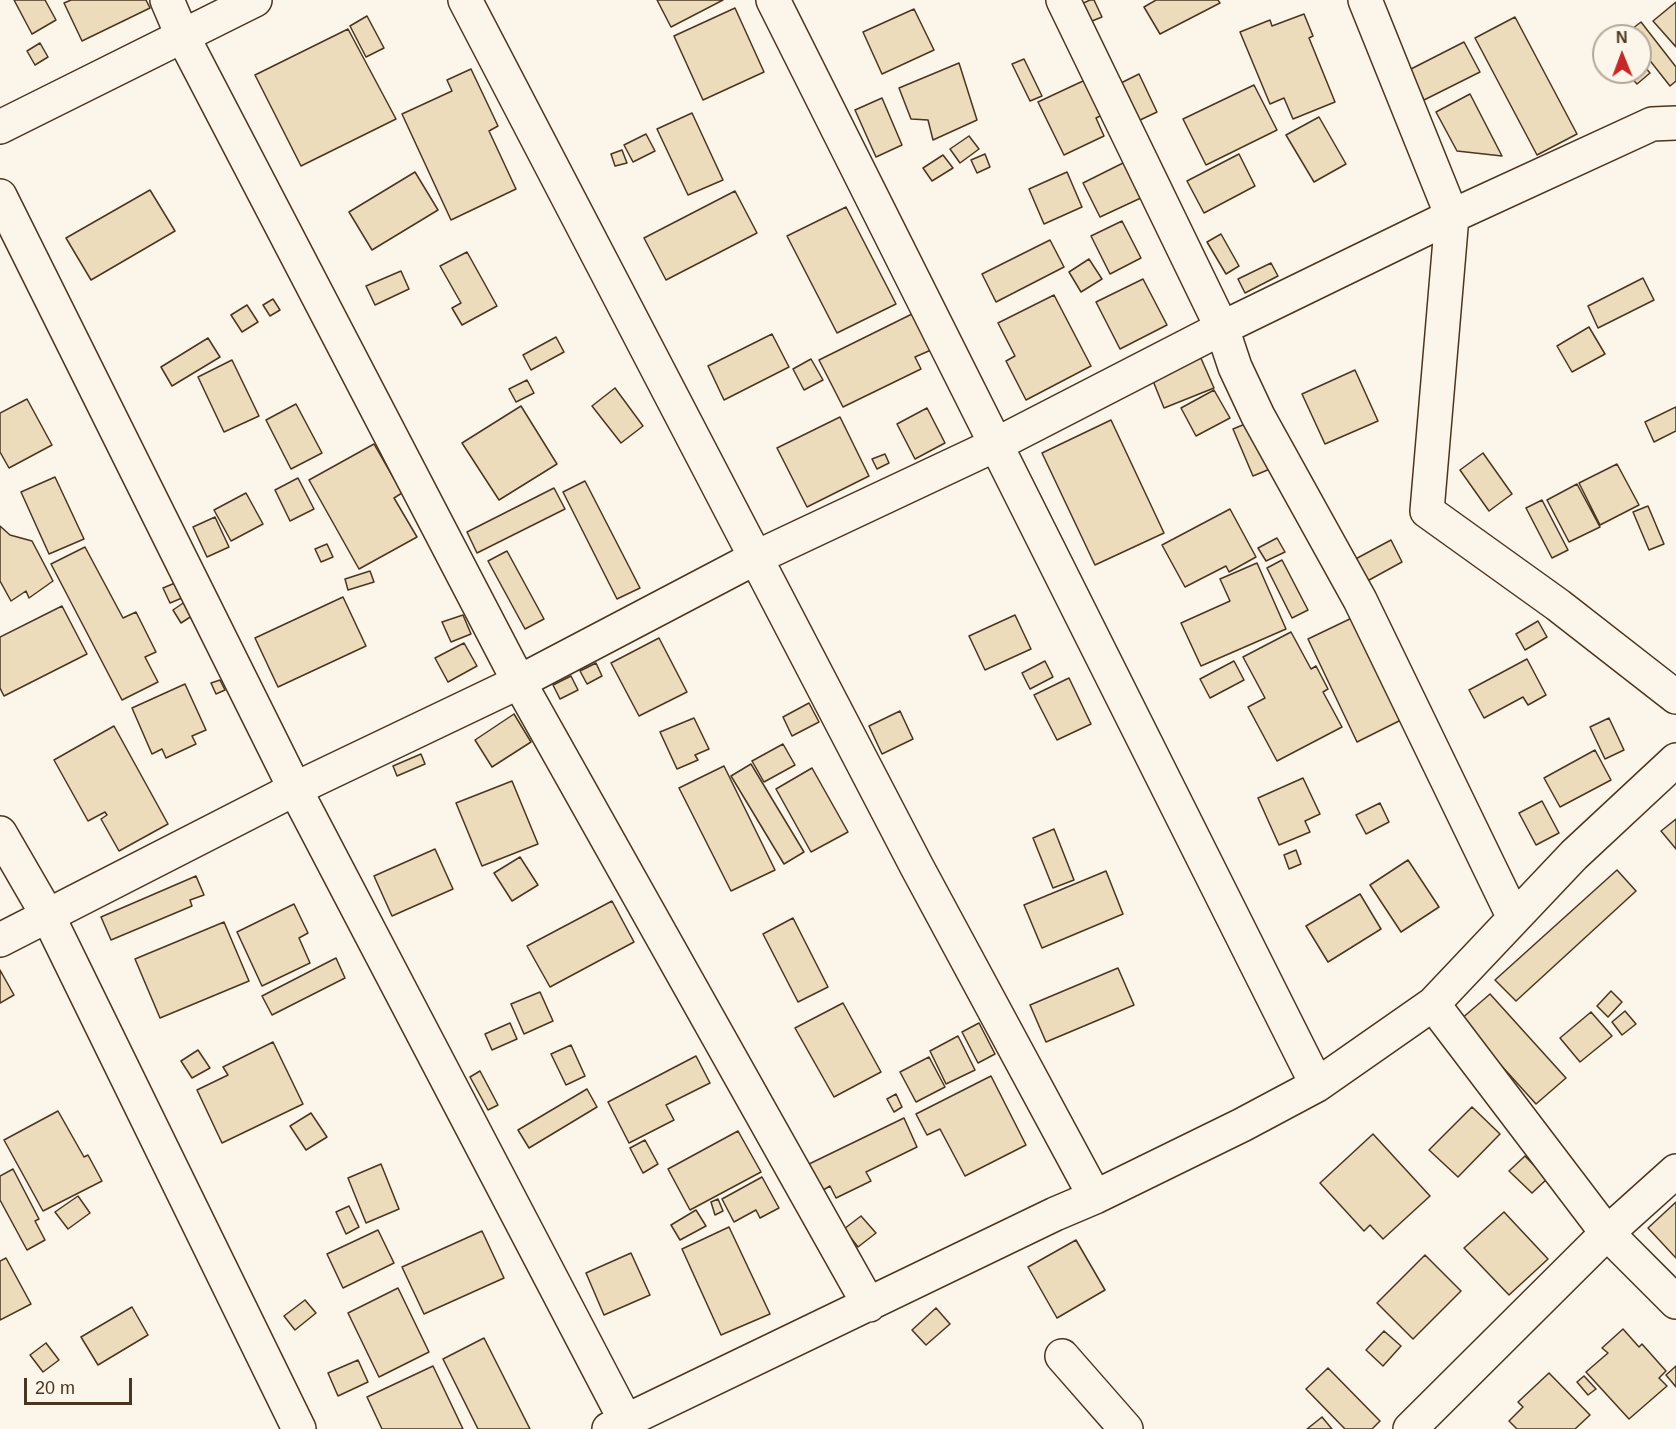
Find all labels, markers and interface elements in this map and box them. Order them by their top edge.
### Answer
north arrow [1592,24,1652,84]
text: N [1616,29,1628,46]
scale bar [27,1366,135,1404]
text: 20 m [35,1378,75,1398]

